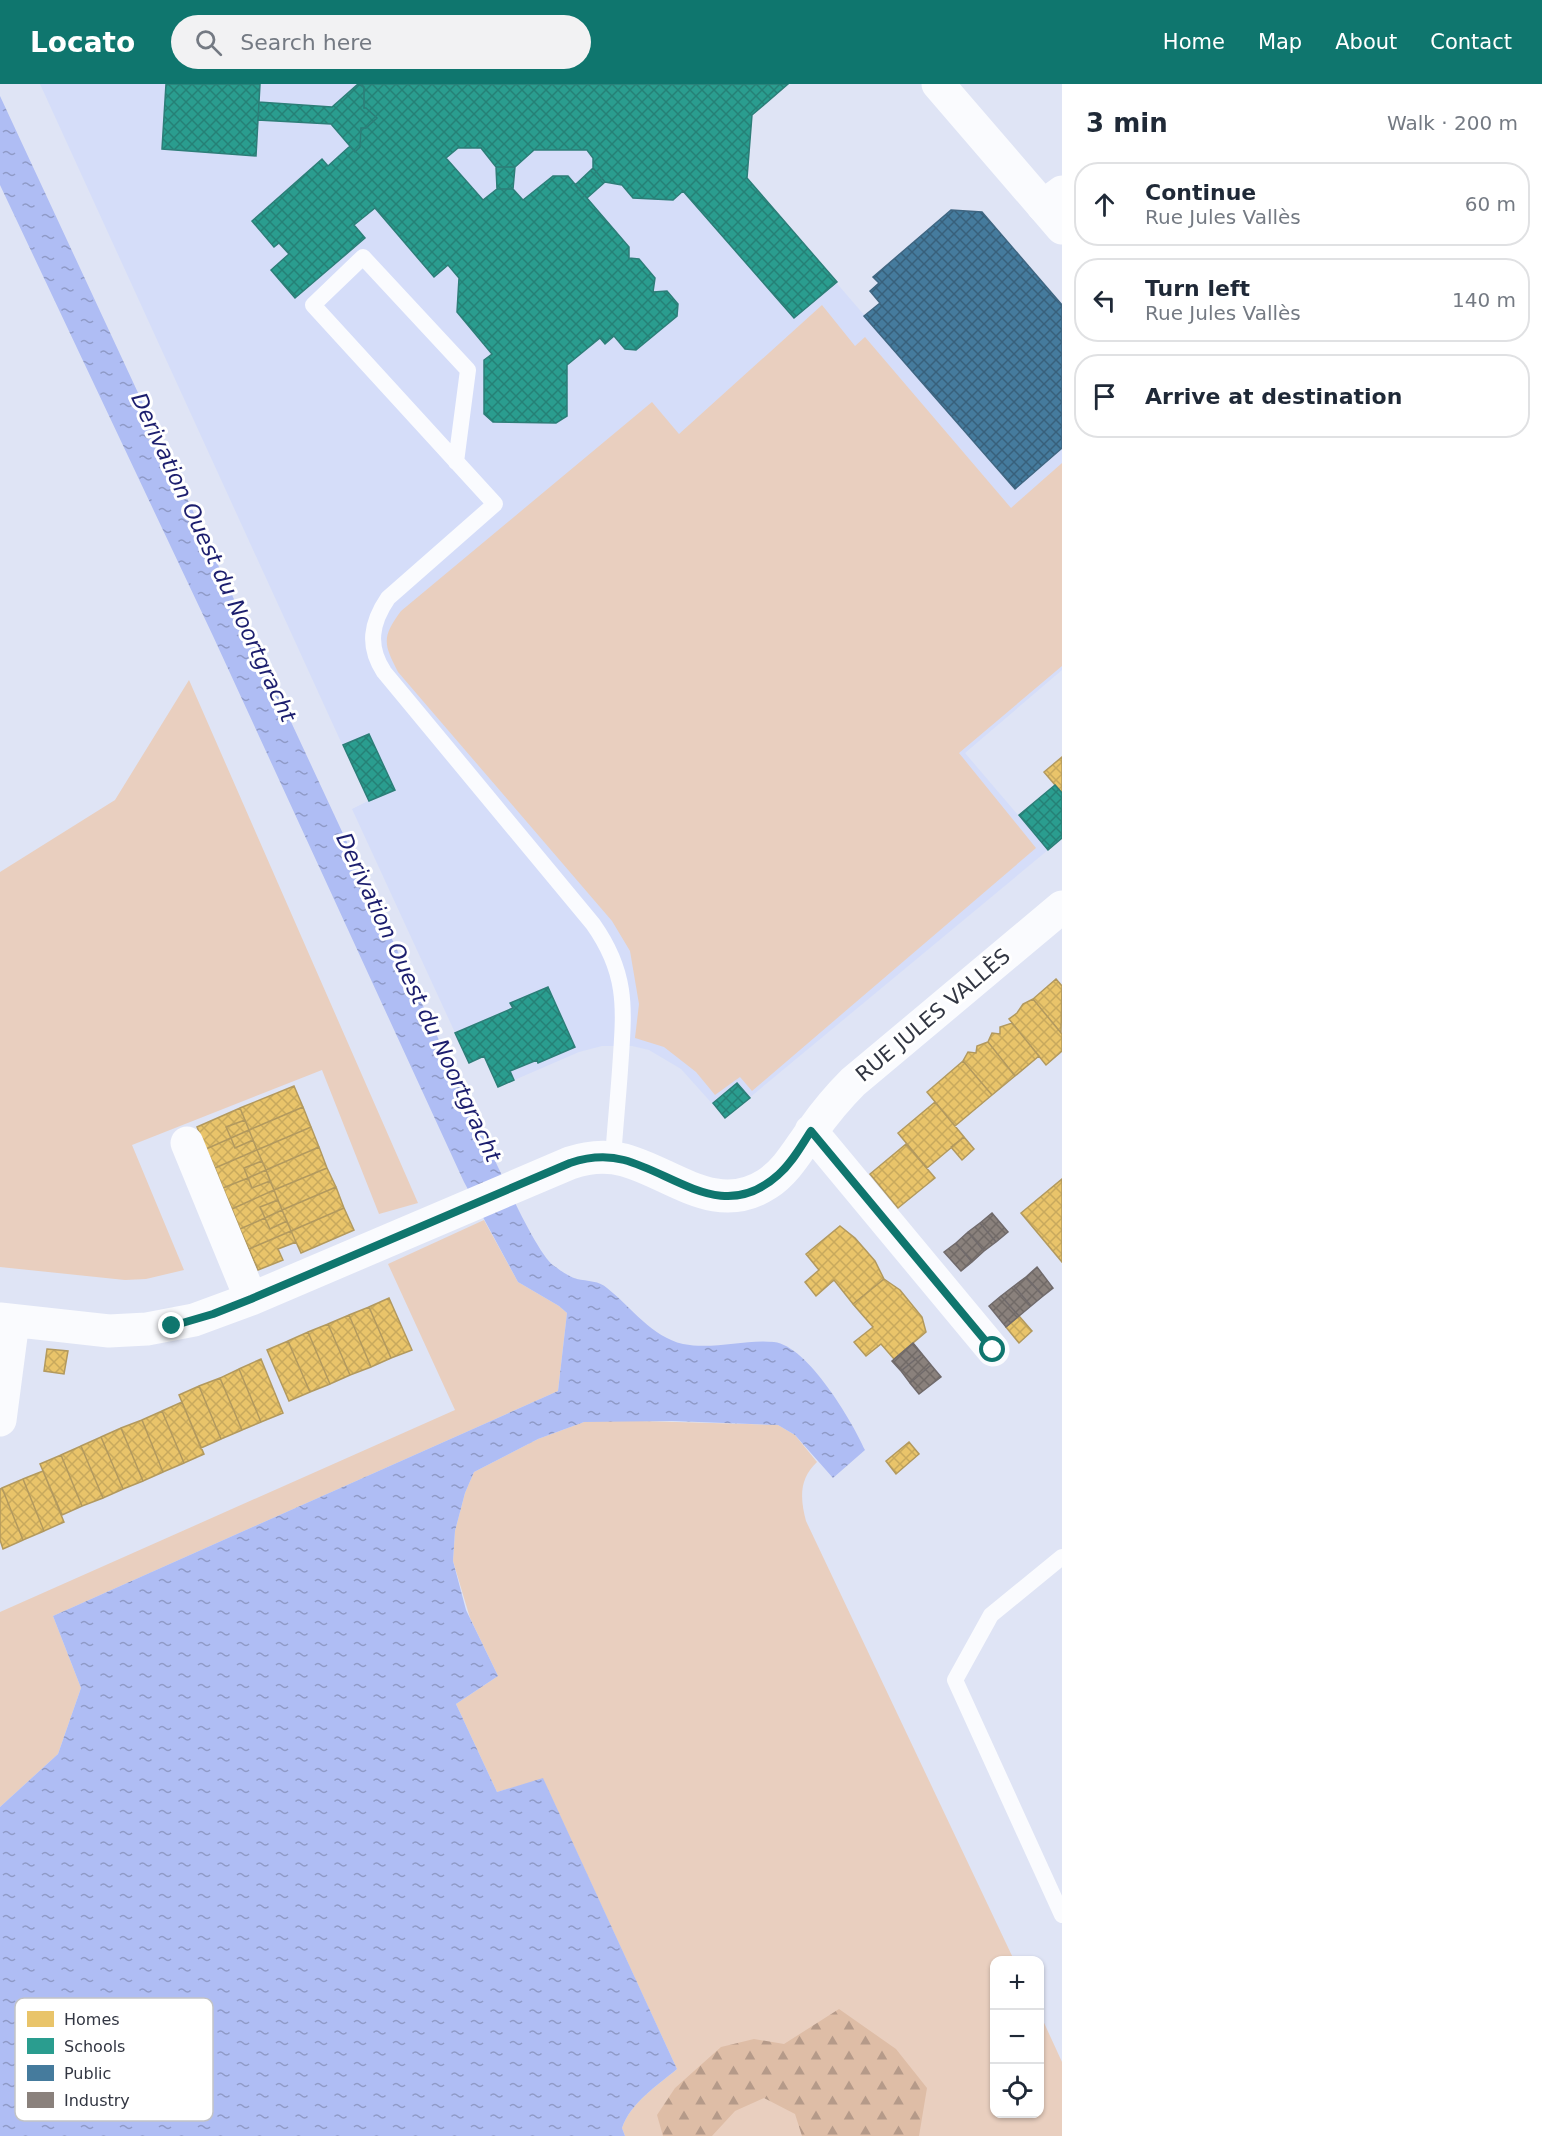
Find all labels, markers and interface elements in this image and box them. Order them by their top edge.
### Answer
search box [171,15,591,69]
text: Locato [30,26,135,59]
icon: search [192,26,225,59]
text: Search here [240,30,372,55]
text: Home [1163,30,1225,54]
text: Map [1258,30,1302,54]
text: About [1335,30,1397,54]
text: Contact [1430,30,1512,54]
text: 3 min [1086,108,1168,138]
text: Walk · 200 m [1387,111,1518,135]
text: Continue [1145,180,1256,205]
icon: ahead [1088,188,1121,221]
text: 60 m [1465,192,1516,216]
text: Rue Jules Vallès [1145,205,1301,229]
text: Turn left [1145,276,1250,301]
icon: left [1088,284,1121,317]
text: 140 m [1452,288,1516,312]
text: Rue Jules Vallès [1145,301,1301,325]
icon: arrive [1088,380,1121,413]
text: Arrive at destination [1145,384,1402,409]
water label: Derivation Ouest du Noortgracht [126,389,302,727]
water label: Derivation Ouest du Noortgracht [331,829,507,1167]
street label: RUE JULES VALLÈS [850,943,1015,1086]
route end [158,1312,184,1338]
route start [979,1336,1005,1362]
map controls [990,1956,1044,2118]
button: + [990,1956,1044,2010]
legend [15,1998,213,2121]
text: Homes [64,2010,120,2029]
button: − [990,2010,1044,2064]
text: Schools [64,2037,125,2056]
text: Public [64,2064,111,2083]
button: locate [990,2064,1044,2118]
text: Industry [64,2091,130,2110]

